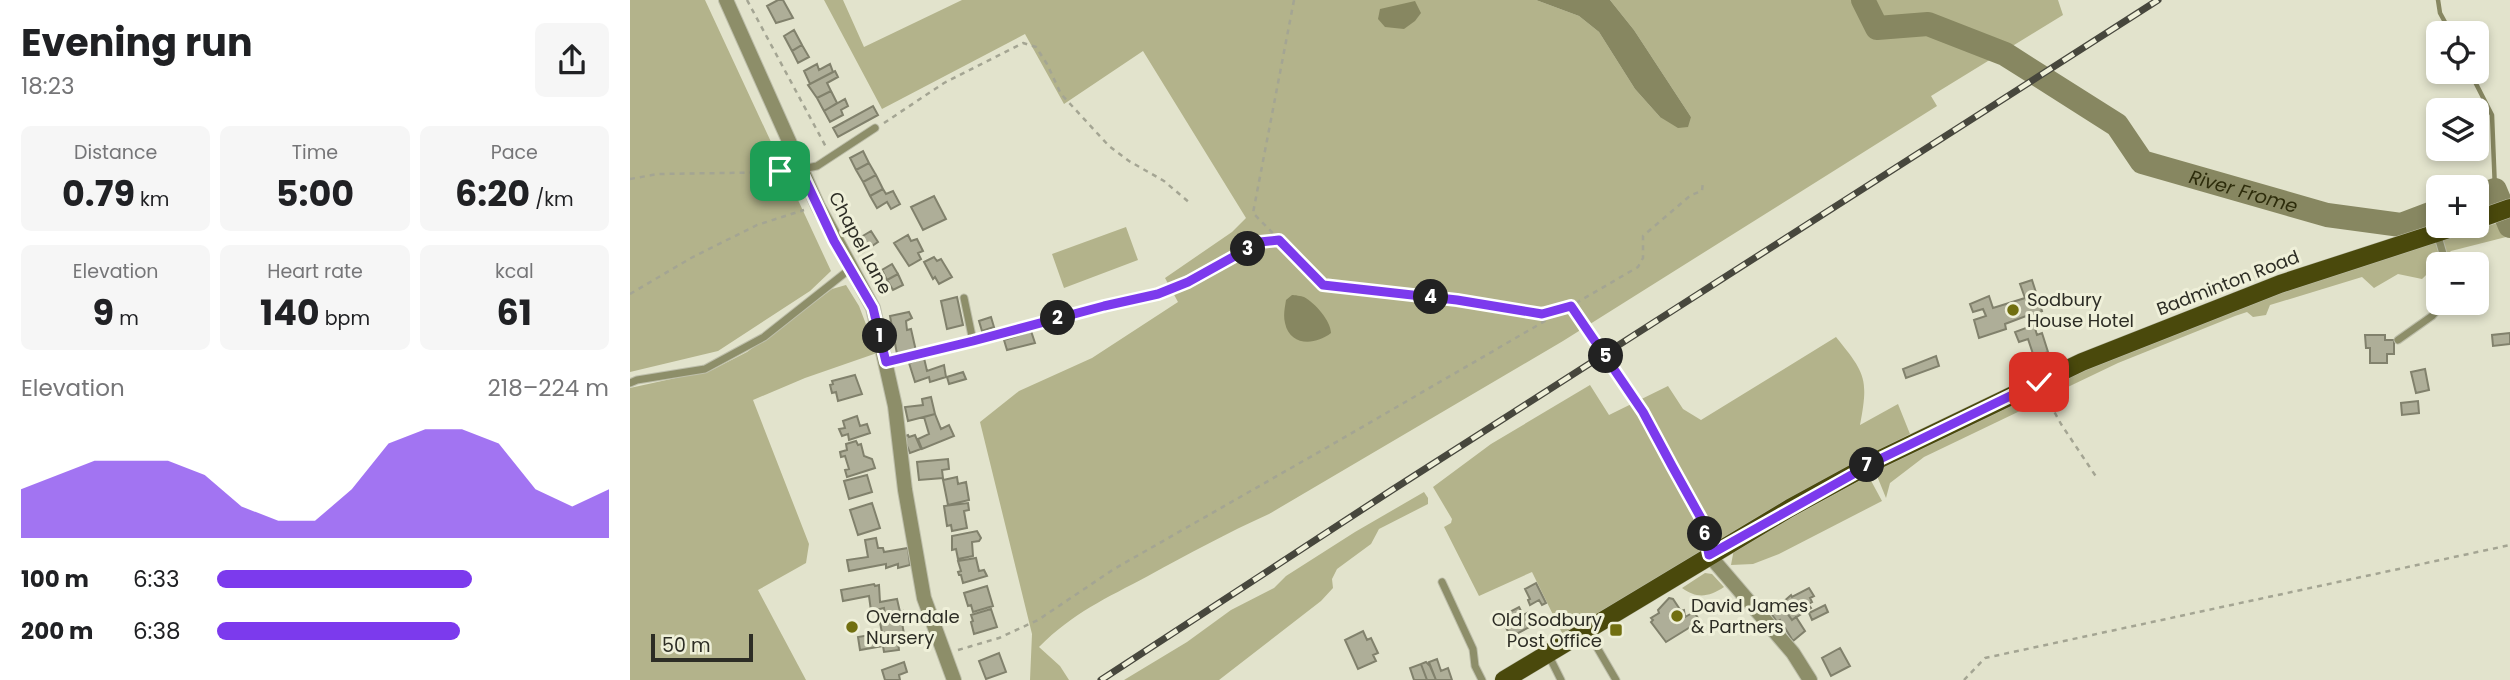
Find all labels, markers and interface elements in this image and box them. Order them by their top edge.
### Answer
text: Evening run [21,16,253,69]
map controls [2426,21,2489,315]
button: locate [2426,21,2489,84]
button: share [535,23,609,97]
text: 18:23 [21,70,75,102]
button: layers [2426,98,2489,161]
text: Distance [74,139,157,166]
text: Time [292,139,338,166]
text: Pace [491,139,538,166]
pin [750,141,810,201]
icon: arrive [761,152,799,190]
water label: River Frome [2186,163,2301,220]
text: 0.79 [62,169,135,218]
text: 5:00 [276,169,354,218]
text: 6:20 [455,169,530,218]
button: + [2426,175,2489,238]
text: km [135,186,169,213]
text: /km [530,186,574,213]
street label: Chapel Lane [823,187,898,298]
pin: 3 [1230,232,1266,266]
text: 3 [1242,235,1253,262]
street label: Badminton Road [2153,244,2303,321]
button: − [2426,252,2489,315]
text: Elevation [73,258,158,285]
text: Heart rate [267,258,363,285]
text: kcal [495,258,534,285]
pin: 4 [1414,280,1448,314]
text: 4 [1424,283,1437,310]
place label: Sodbury House Hotel [2027,287,2134,333]
text: 9 [93,288,114,337]
text: 140 [260,288,320,337]
text: 61 [497,288,532,337]
pin: 2 [1040,300,1076,336]
marker: Sodbury House Hotel [2005,302,2021,318]
text: 2 [1052,304,1063,331]
text: m [114,305,139,332]
text: bpm [320,305,370,332]
pin: 1 [862,318,898,354]
text: 1 [876,322,883,349]
pin: 5 [1588,338,1623,374]
text: 5 [1599,342,1612,369]
pin [2009,352,2069,412]
icon: check [2020,363,2058,401]
text: Elevation [21,372,125,404]
text: 218–224 m [488,372,609,404]
pin: 7 [1850,448,1884,482]
text: 7 [1861,451,1872,478]
pin: 6 [1688,516,1722,552]
text: 6 [1698,520,1711,547]
text: 100 m [21,563,89,595]
text: 6:33 [133,563,180,595]
place label: David James & Partners [1691,593,1808,639]
place label: Overndale Nursery [866,604,960,650]
place label: Old Sodbury Post Office [1492,607,1602,653]
marker: David James & Partners [1669,608,1685,624]
text: 200 m [21,615,93,647]
text: 6:38 [133,615,181,647]
marker: Overndale Nursery [844,619,860,635]
marker: Old Sodbury Post Office [1608,622,1624,638]
scale bar [651,631,752,663]
text: 50 m [662,632,711,659]

